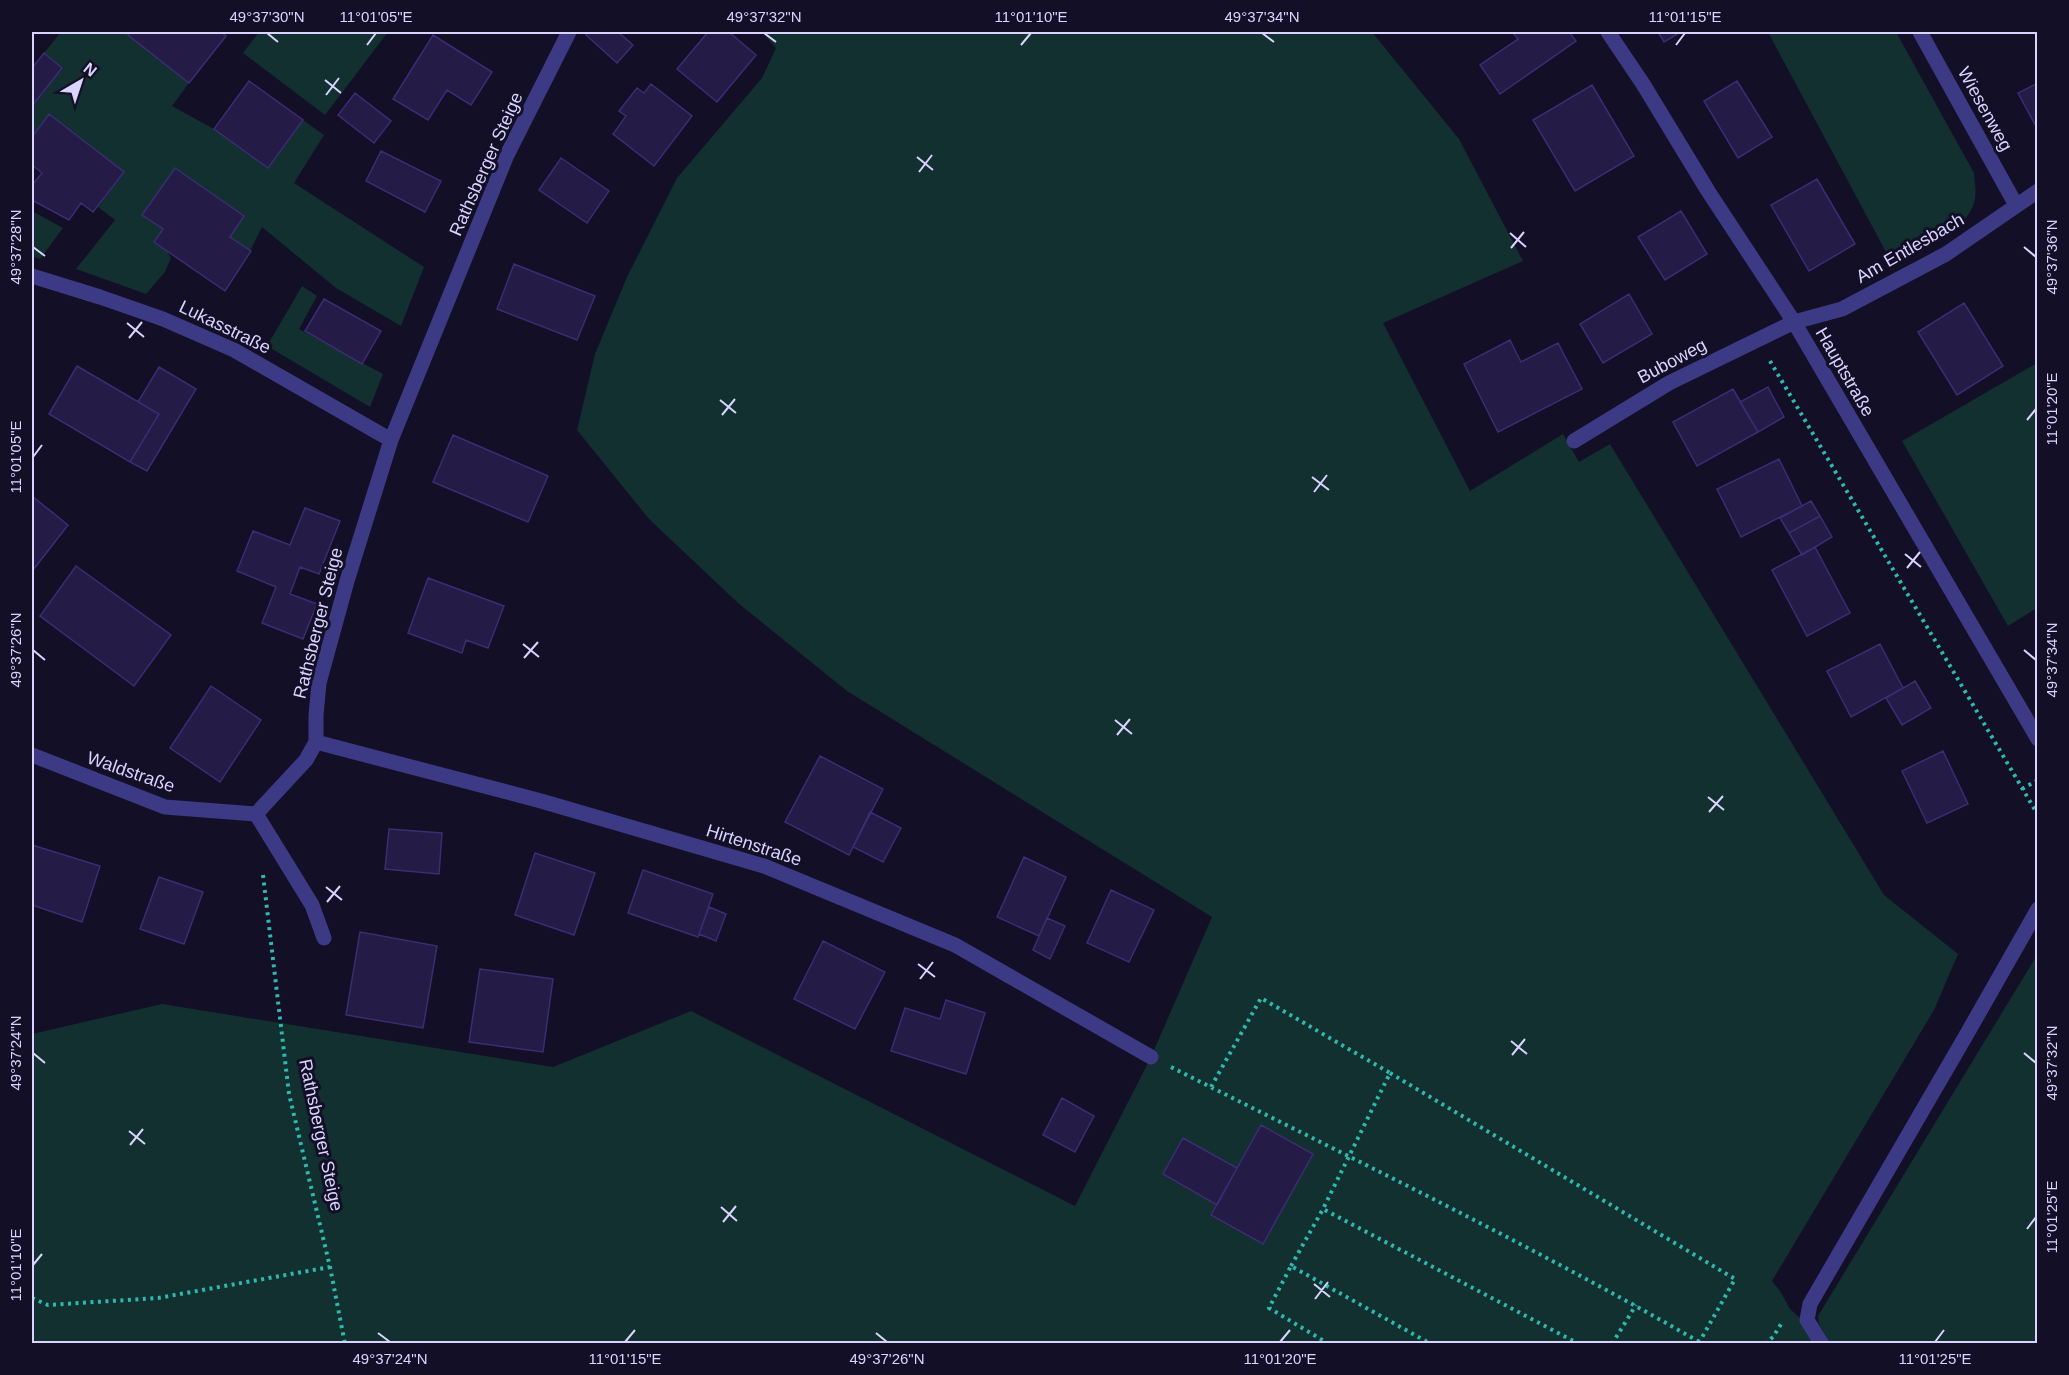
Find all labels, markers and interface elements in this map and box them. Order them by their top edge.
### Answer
text: 49°37'30"N [229,8,305,25]
text: 11°01'05"E [339,8,413,25]
text: 49°37'32"N [726,8,802,25]
text: 11°01'10"E [994,8,1068,25]
text: 49°37'34"N [1224,8,1300,25]
text: 11°01'15"E [1648,8,1722,25]
north arrow [51,51,111,111]
text: N [80,59,100,80]
street label: Wiesenweg [1954,63,2016,155]
street label: Rathsberger Steige [445,89,527,239]
text: 49°37'28"N [7,209,24,285]
street label: Am Entlesbach [1853,209,1967,287]
text: 49°37'36"N [2043,219,2060,295]
street label: Lukasstraße [176,296,274,358]
street label: Hauptstraße [1812,324,1878,420]
street label: Buboweg [1634,335,1710,387]
text: 11°01'20"E [2043,372,2060,446]
text: 11°01'05"E [7,420,24,494]
street label: Rathsberger Steige [290,545,346,701]
text: 49°37'26"N [7,612,24,688]
text: 49°37'34"N [2043,622,2060,698]
street label: Waldstraße [85,748,177,796]
street label: Hirtenstraße [704,820,804,870]
text: 49°37'24"N [7,1015,24,1091]
text: 49°37'32"N [2043,1025,2060,1101]
street label: Rathsberger Steige [295,1057,347,1213]
text: 11°01'25"E [2043,1180,2060,1254]
text: 11°01'10"E [7,1228,24,1302]
text: 49°37'24"N [352,1350,428,1367]
text: 11°01'15"E [588,1350,662,1367]
text: 49°37'26"N [849,1350,925,1367]
text: 11°01'20"E [1243,1350,1317,1367]
text: 11°01'25"E [1898,1350,1972,1367]

